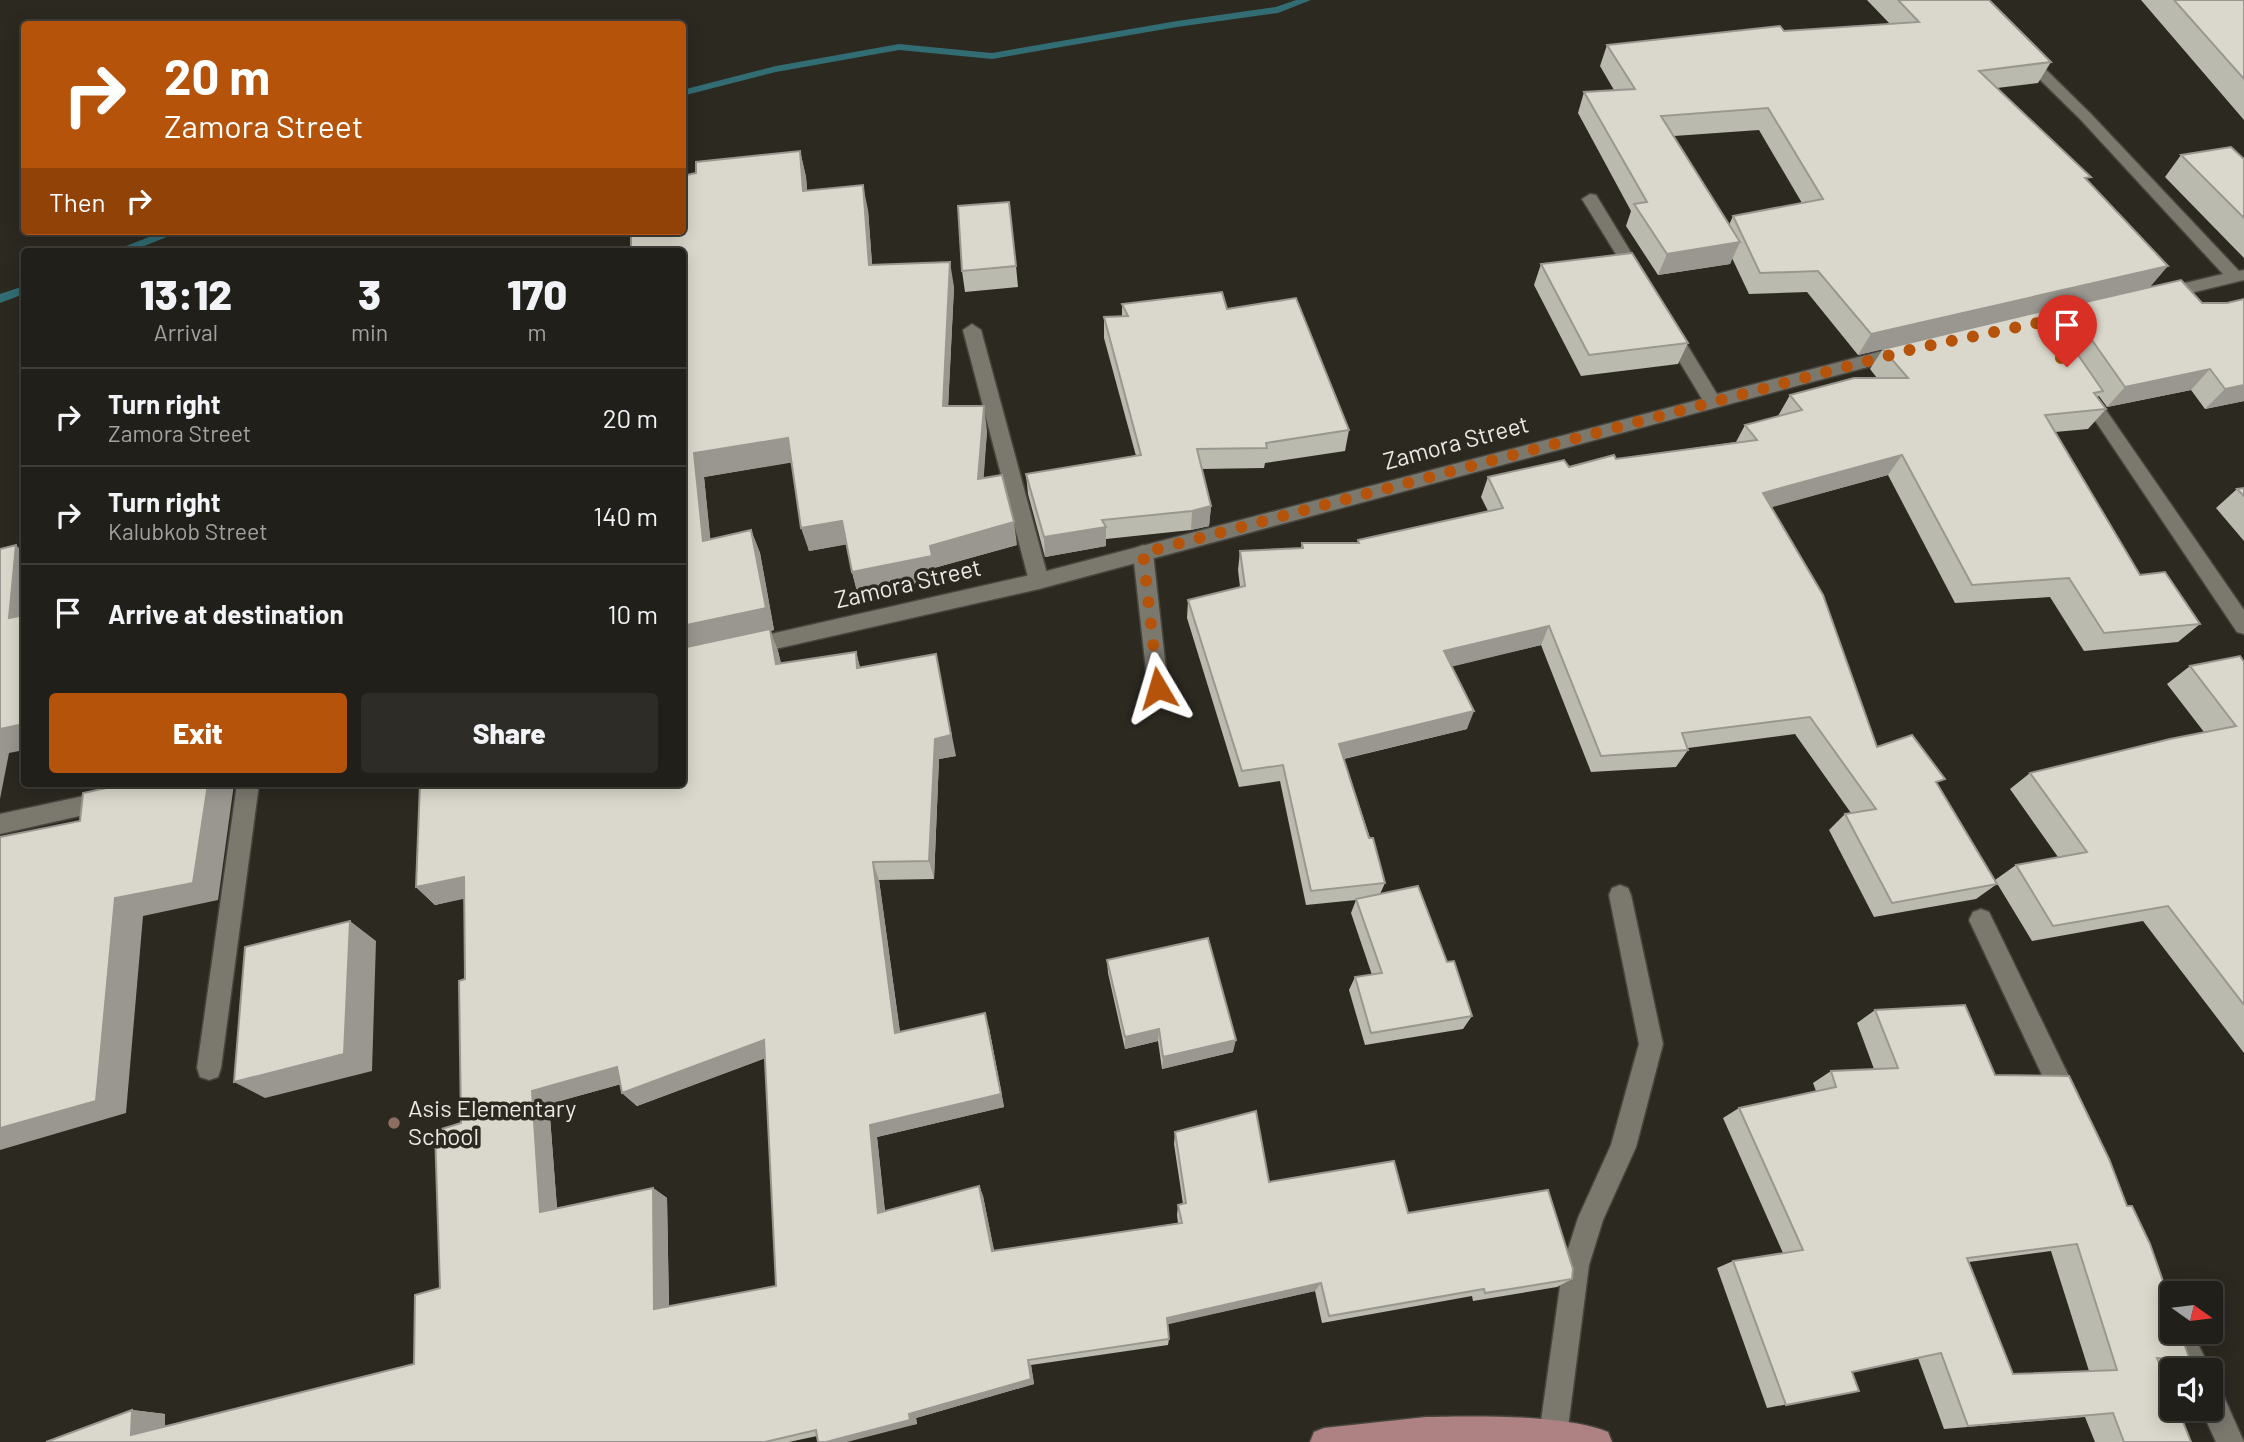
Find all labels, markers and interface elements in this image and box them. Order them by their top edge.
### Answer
text: 20 m [164,46,270,105]
icon: right [49,49,140,140]
text: Zamora Street [164,106,363,144]
icon: right [120,182,158,220]
text: Then [49,186,106,217]
text: 13:12 [140,268,232,318]
text: 3 [358,268,381,318]
text: 170 [507,268,567,318]
pin [2037,295,2097,367]
icon: arrive [2048,306,2086,344]
text: Arrival [154,318,218,346]
text: min [351,318,388,346]
text: m [528,318,547,346]
text: Turn right [108,388,221,419]
icon: right [49,398,87,436]
text: 20 m [603,402,658,433]
street label: Zamora Street [1380,408,1532,475]
text: Zamora Street [108,419,251,447]
text: Turn right [108,486,221,517]
icon: right [49,496,87,534]
text: 140 m [593,500,658,531]
text: Kalubkob Street [108,517,268,545]
street label: Zamora Street [832,552,984,613]
icon: arrive [49,594,87,632]
text: Arrive at destination [108,598,344,629]
text: 10 m [608,598,658,629]
position arrow [1121,651,1195,725]
button: Exit [49,693,347,773]
button: Share [361,693,658,773]
place label: Asis Elementary School [408,1093,576,1150]
marker: Asis Elementary School [386,1115,402,1131]
north arrow [2160,1281,2222,1344]
map controls [2160,1281,2223,1421]
button: sound [2160,1358,2223,1421]

